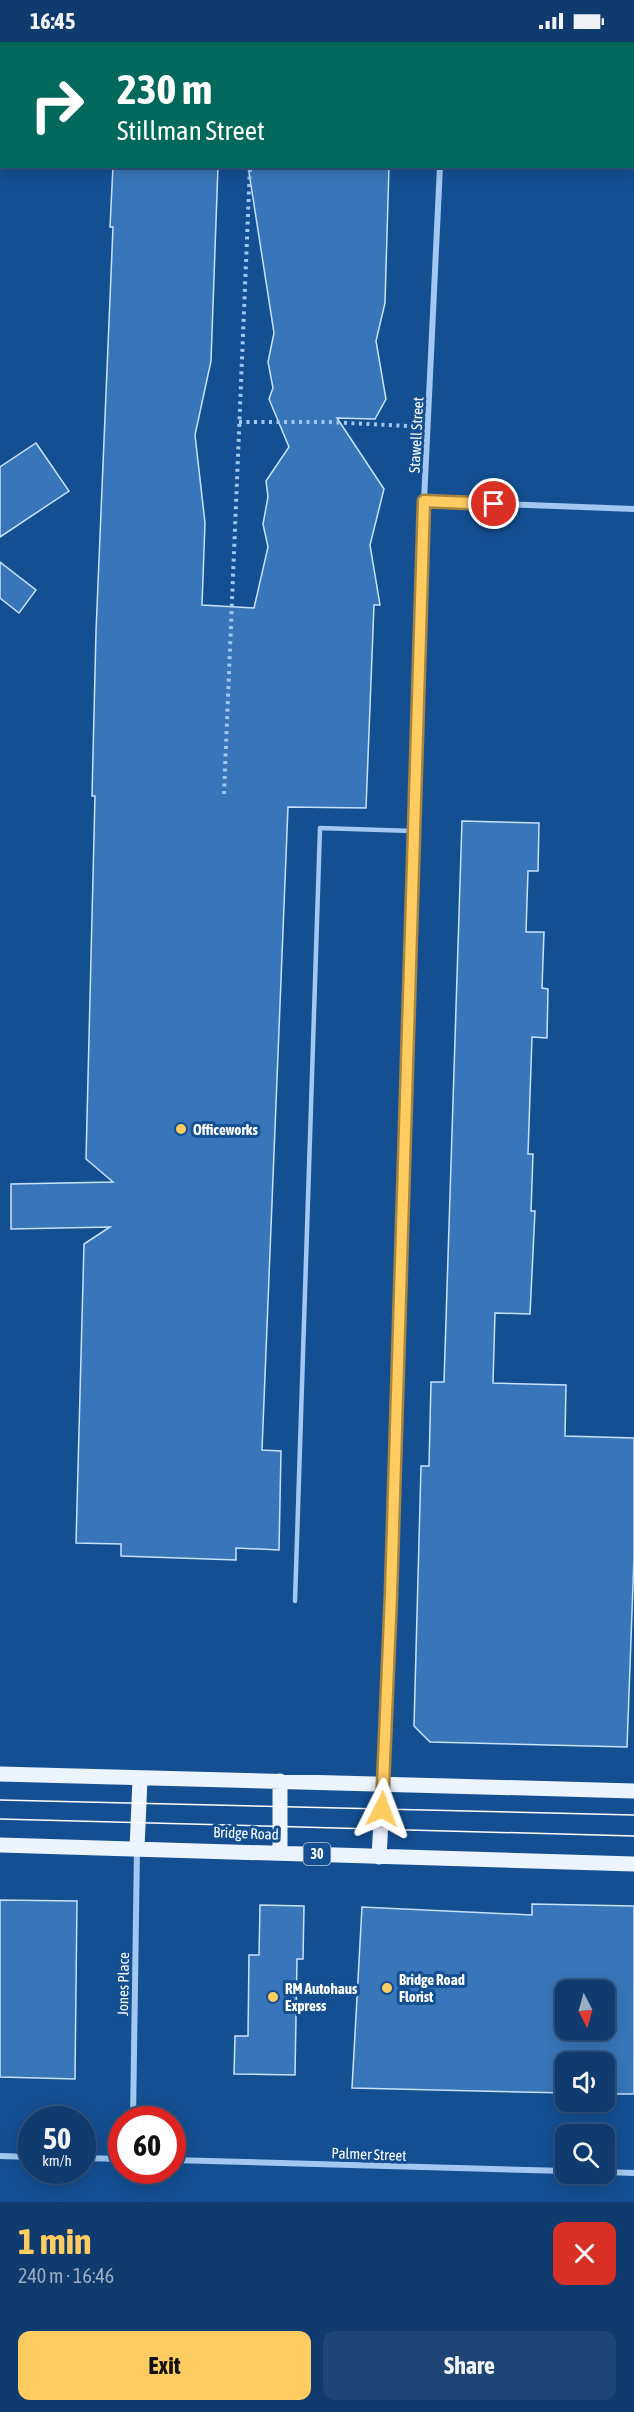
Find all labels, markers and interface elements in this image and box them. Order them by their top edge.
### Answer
text: 16:45 [30,8,75,34]
text: 230 m [117,65,212,113]
icon: right [18,66,96,144]
text: Stillman Street [117,115,265,146]
street label: Stawell Street [406,397,426,473]
pin [468,478,519,529]
icon: arrive [477,487,510,520]
place label: Officeworks [193,1121,258,1138]
marker: Officeworks [174,1122,188,1136]
position arrow [350,1777,414,1841]
street label: Bridge Road [213,1823,279,1843]
road number: 30 [304,1843,330,1865]
street label: Jones Place [114,1952,132,2016]
place label: Bridge Road Florist [399,1971,465,2005]
place label: RM Autohaus Express [285,1980,358,2014]
north arrow [555,1980,615,2040]
map controls [555,1980,615,2184]
marker: Bridge Road Florist [380,1981,394,1995]
marker: RM Autohaus Express [266,1990,280,2004]
button: sound [555,2052,615,2112]
speed limit sign: 60 [108,2106,186,2184]
text: 50 [43,2121,71,2155]
button: search [555,2124,615,2184]
street label: Palmer Street [331,2144,407,2164]
text: km/h [42,2152,72,2169]
text: 1 min [18,2220,92,2262]
button: close [553,2222,616,2285]
text: 240 m · 16:46 [18,2264,114,2287]
button: Exit [18,2331,311,2400]
button: Share [323,2331,616,2400]

